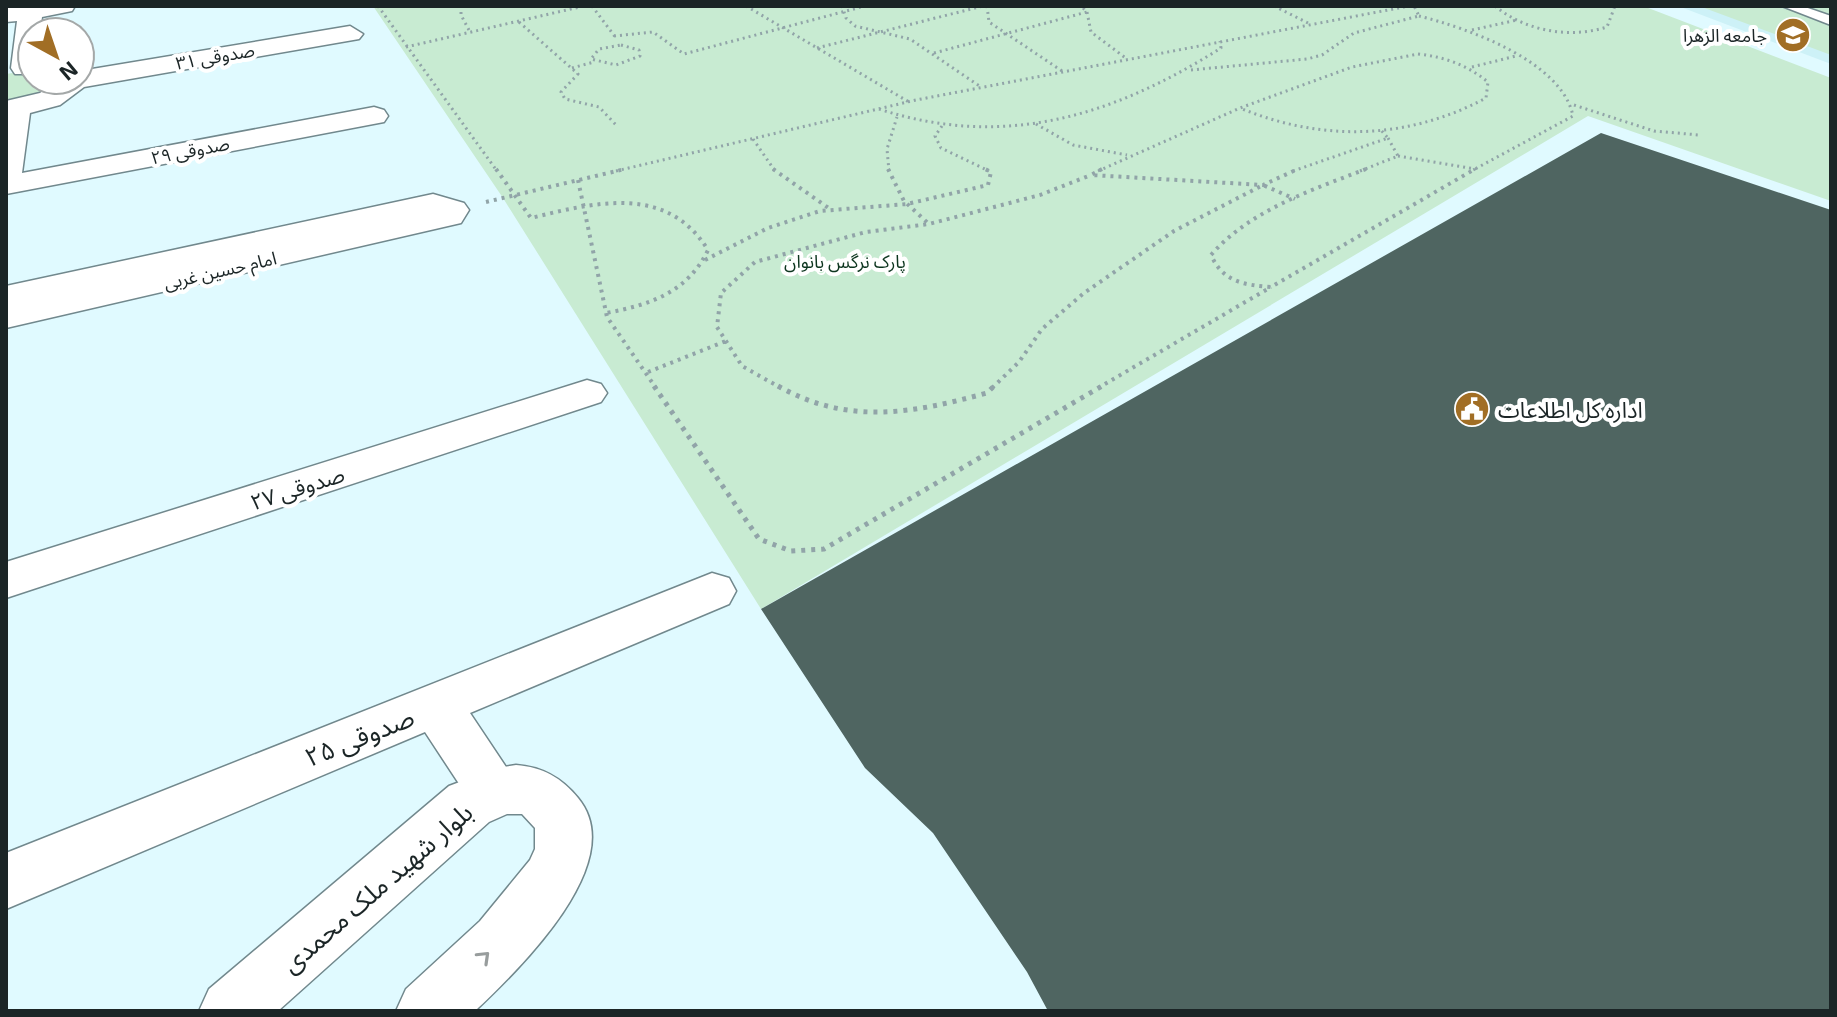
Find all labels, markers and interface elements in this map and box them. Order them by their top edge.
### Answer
north arrow [16,16,96,96]
school or university icon: جامعه الزهرا [1774,16,1812,54]
place label: جامعه الزهرا [1683,24,1767,47]
street label: صدوقی ۳۱ [174,38,256,75]
text: N [55,57,84,87]
street label: صدوقی ۲۹ [149,132,231,169]
street label: امام حسین غربی [161,246,279,298]
park label: پارک نرگس بانوان [784,250,906,273]
public building icon: اداره کل اطلاعات [1453,390,1491,428]
place label: اداره کل اطلاعات [1498,396,1643,424]
street label: صدوقی ۲۷ [247,460,348,515]
street label: صدوقی ۲۵ [300,700,419,773]
street label: بلوار شهید ملک محمدی [274,796,478,979]
one-way arrow [475,951,489,966]

